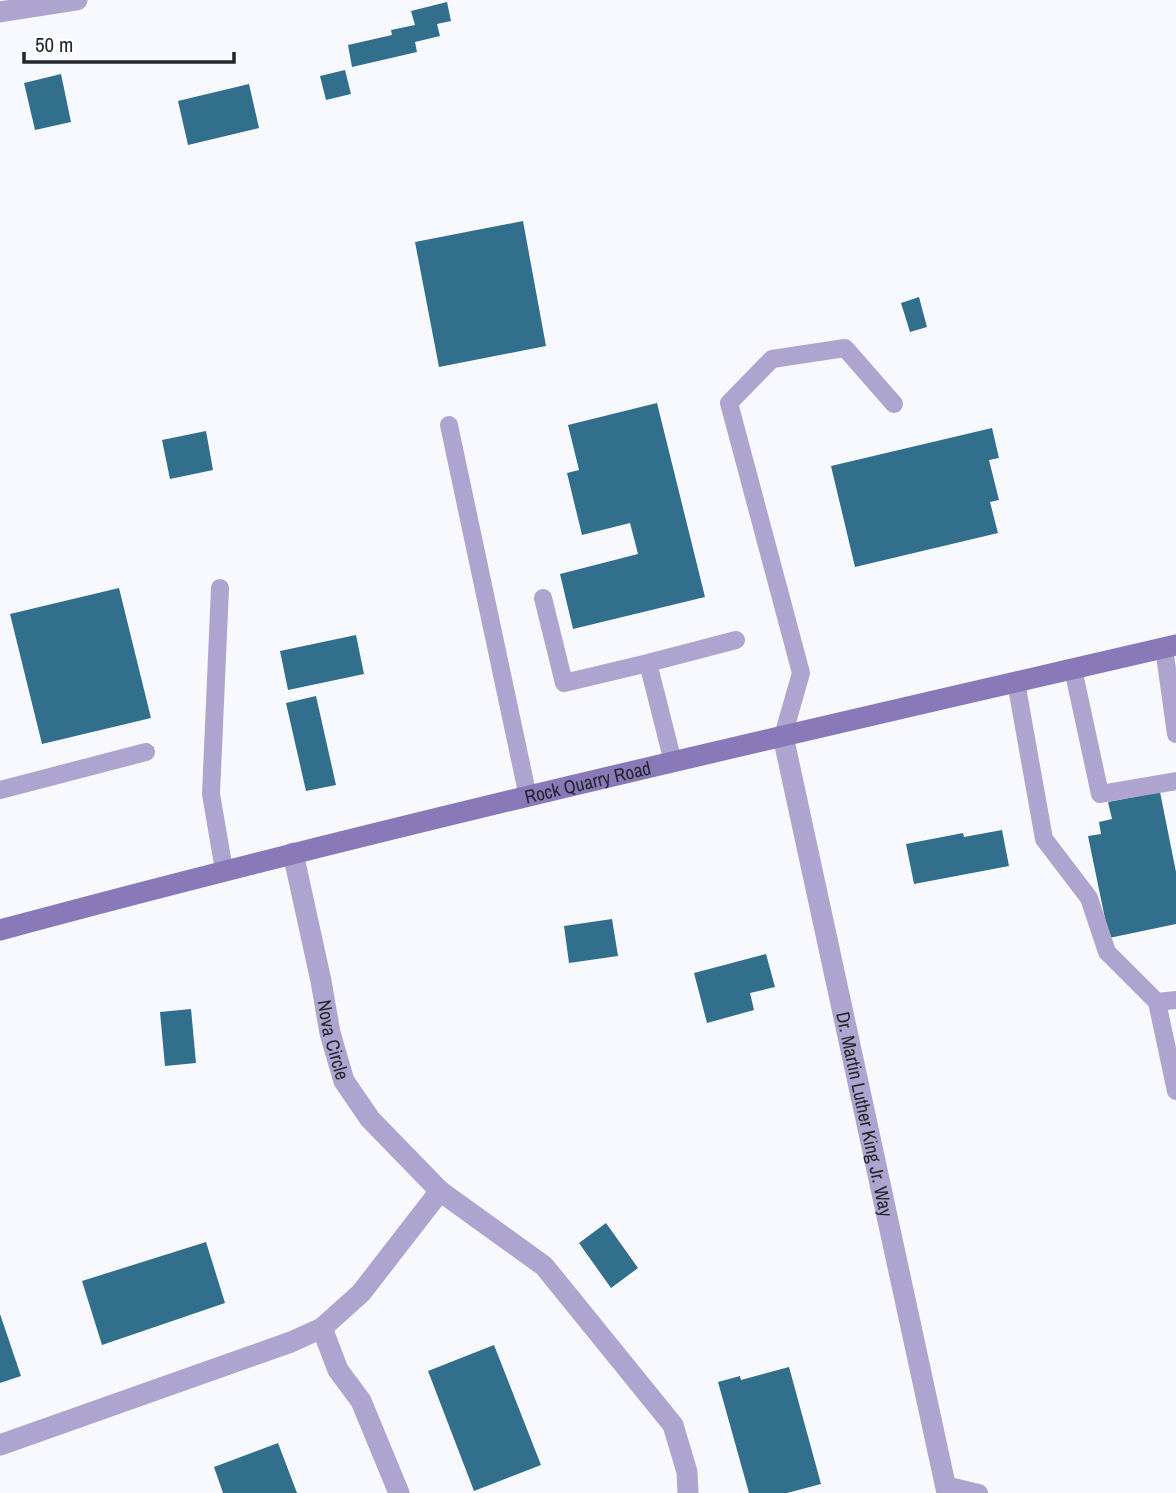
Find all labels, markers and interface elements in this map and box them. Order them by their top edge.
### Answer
scale bar [24,21,234,65]
text: 50 m [35,30,73,59]
street label: Rock Quarry Road [522,754,653,810]
street label: Nova Circle [311,998,356,1083]
street label: Dr. Martin Luther King Jr. Way [830,1009,900,1219]

